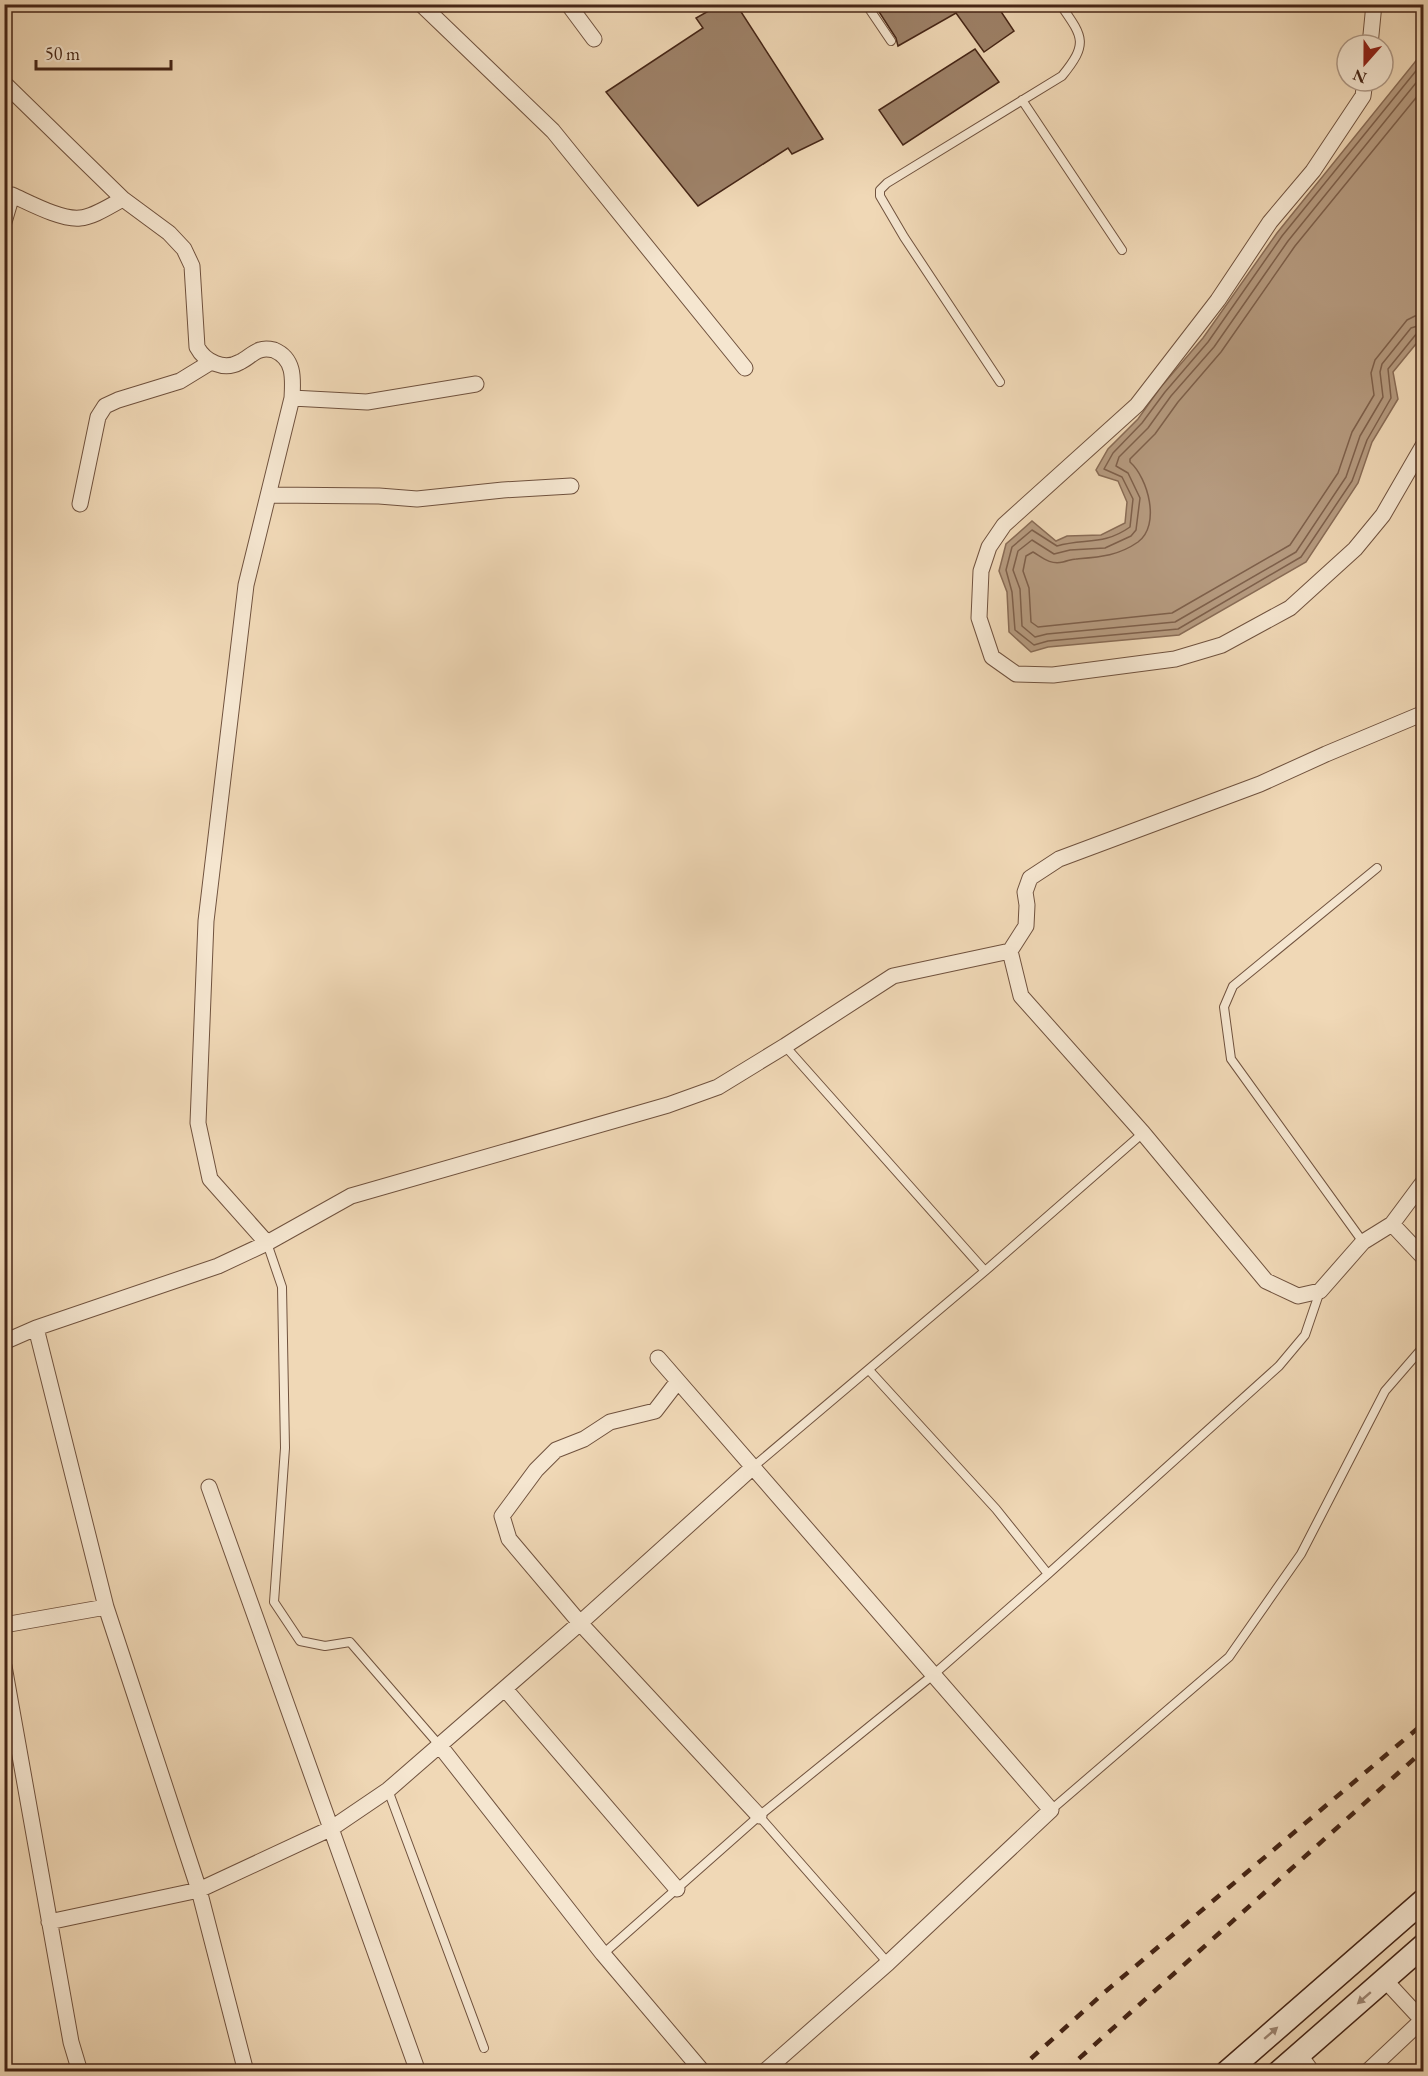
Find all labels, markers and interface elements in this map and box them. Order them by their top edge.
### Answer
scale bar [36,33,171,71]
north arrow [1335,33,1395,93]
text: 50 m [45,42,80,65]
text: N [1350,64,1370,89]
one-way arrow [1356,1991,1372,2004]
one-way arrow [1263,2027,1278,2040]

